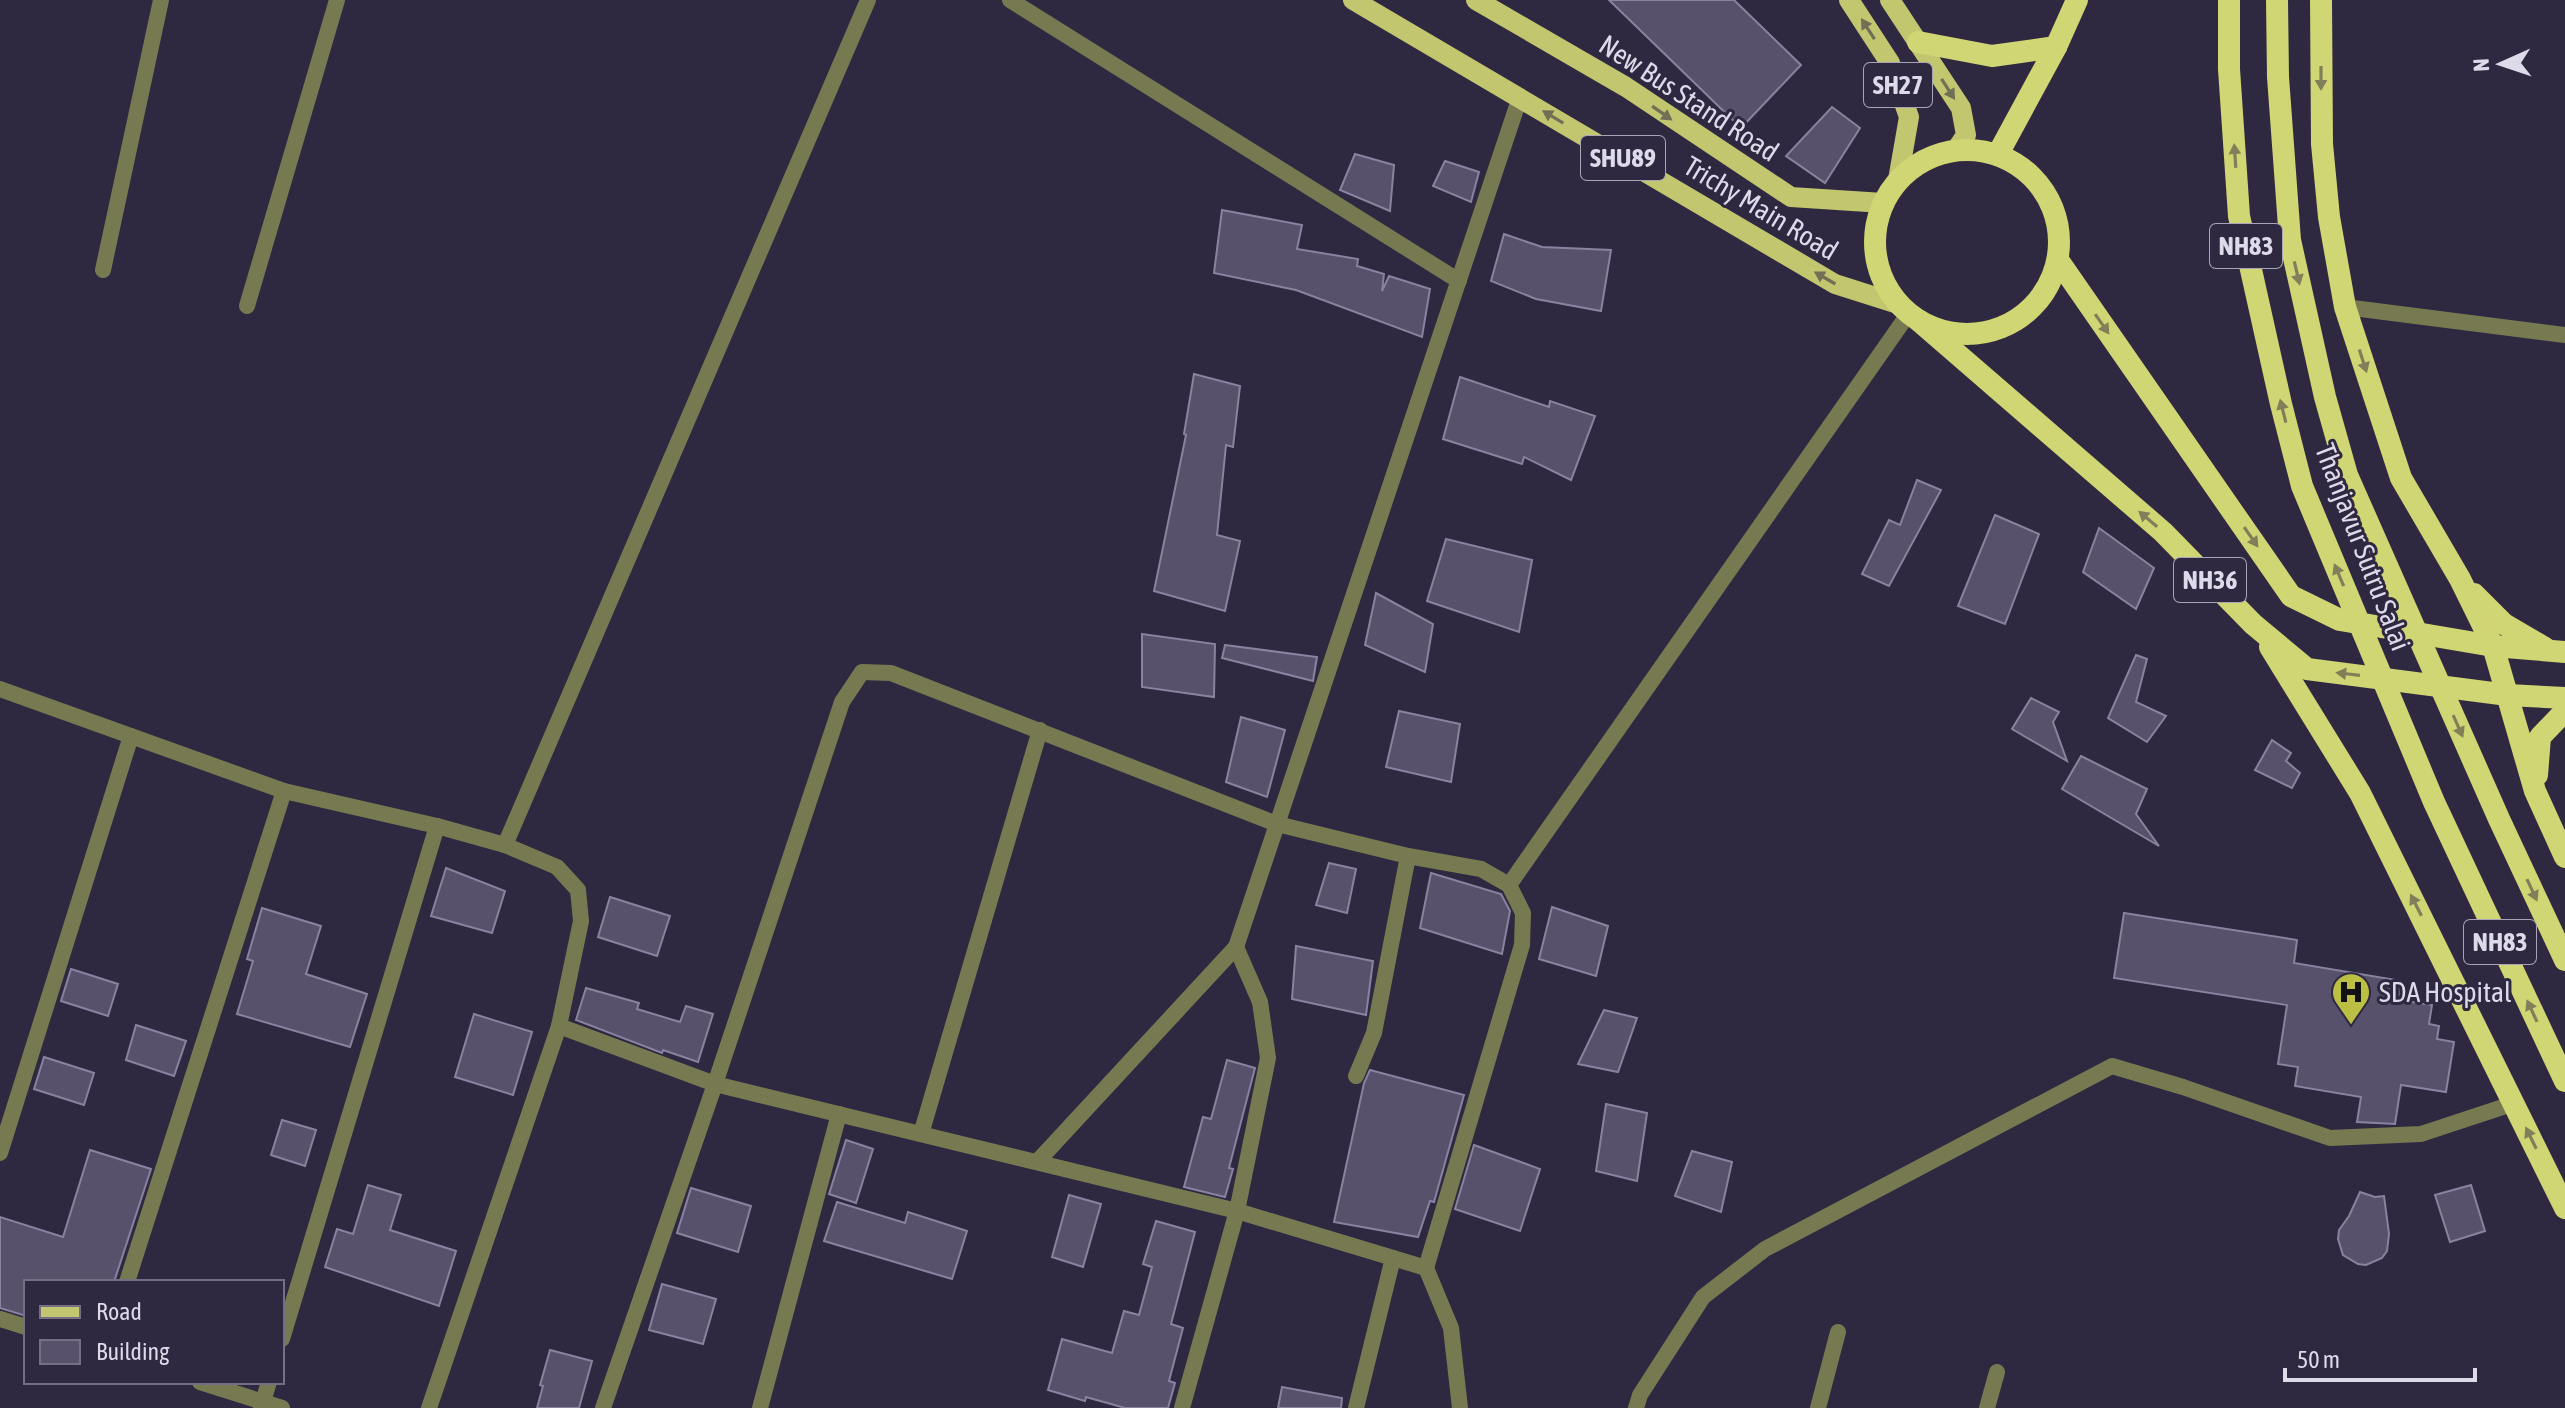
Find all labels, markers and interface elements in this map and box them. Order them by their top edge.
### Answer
one-way arrow [1861,18,1876,39]
north arrow [2461,24,2541,104]
street label: New Bus Stand Road [1593,28,1785,168]
text: N [2468,58,2494,72]
road number: SH27 [1864,63,1932,107]
one-way arrow [2315,66,2327,91]
one-way arrow [1941,78,1956,99]
one-way arrow [1652,105,1673,120]
one-way arrow [1542,110,1564,124]
road number: SHU89 [1581,136,1665,180]
one-way arrow [2228,143,2241,168]
street label: Trichy Main Road [1678,150,1844,266]
road number: NH83 [2210,224,2282,268]
one-way arrow [2292,260,2304,285]
one-way arrow [1814,271,1836,285]
one-way arrow [2094,313,2109,334]
one-way arrow [2357,350,2369,374]
one-way arrow [2276,398,2288,423]
street label: Thanjavur Sutru Salai [2309,439,2417,655]
one-way arrow [2139,511,2159,528]
one-way arrow [2243,527,2258,548]
road number: NH36 [2174,558,2246,602]
one-way arrow [2333,563,2346,587]
one-way arrow [2336,667,2361,680]
one-way arrow [2451,714,2464,738]
one-way arrow [2525,878,2539,901]
one-way arrow [2409,893,2423,916]
road number: NH83 [2464,920,2536,964]
hospital icon: SDA Hospital [2330,971,2372,1026]
place label: SDA Hospital [2379,976,2512,1008]
one-way arrow [2525,999,2539,1022]
one-way arrow [2524,1126,2538,1149]
legend [24,1280,284,1384]
text: Road [96,1298,142,1325]
scale bar [2285,1332,2475,1382]
text: Building [96,1338,170,1365]
text: 50 m [2297,1346,2340,1373]

